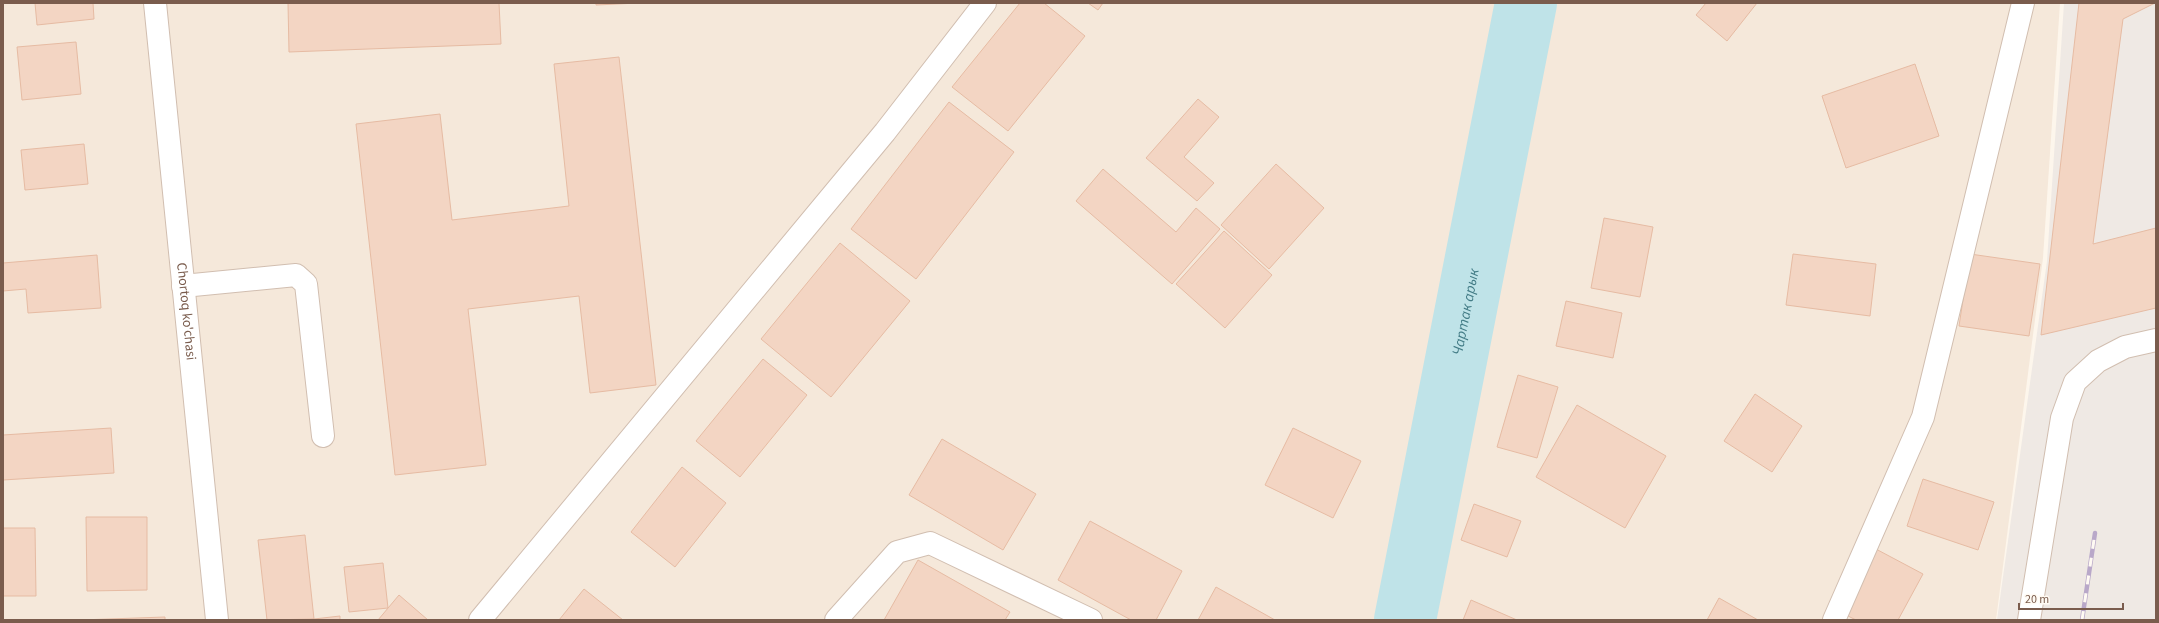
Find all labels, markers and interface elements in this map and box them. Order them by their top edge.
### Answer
street label: Chortoq ko'chasi [171,262,201,361]
water label: Чартак арык [1447,266,1484,357]
scale bar [2019,585,2123,611]
text: 20 m [2025,591,2049,608]

